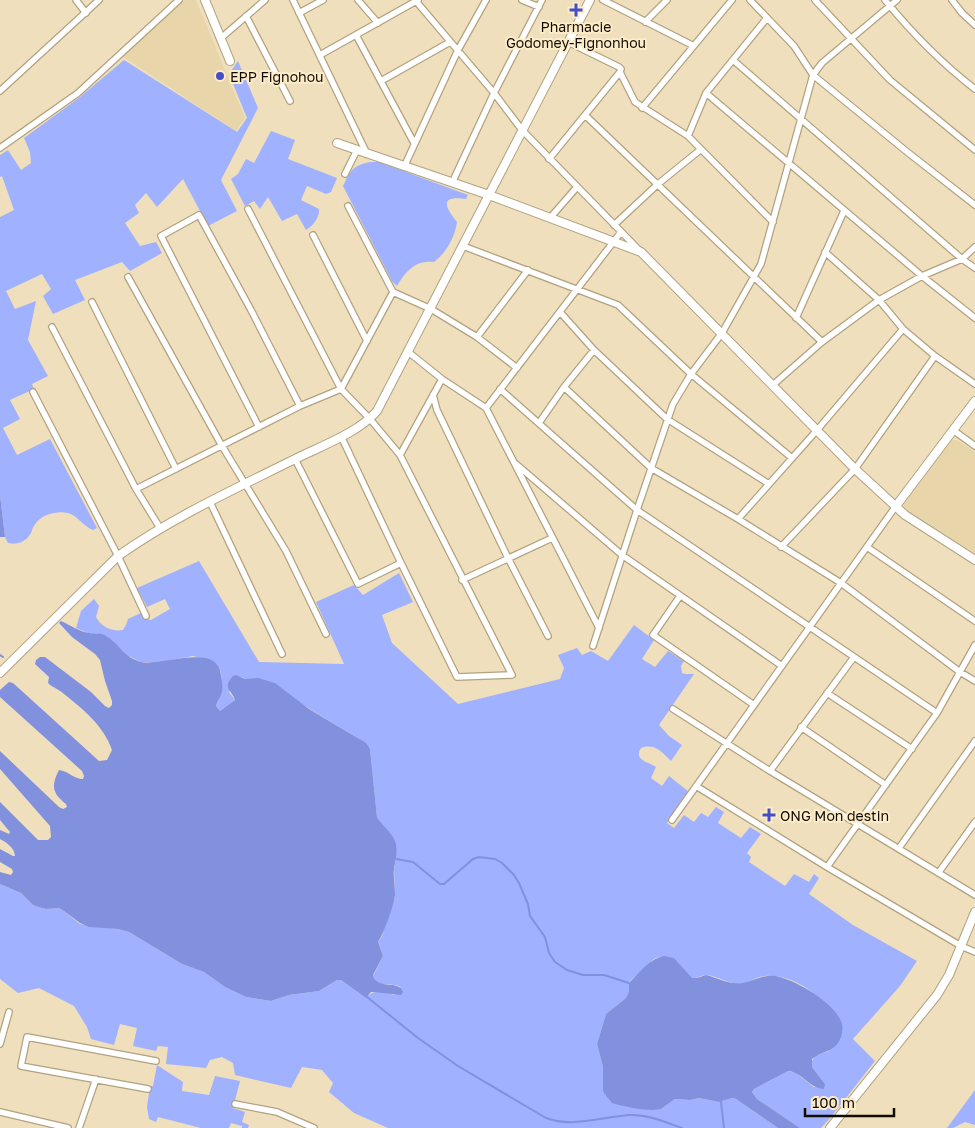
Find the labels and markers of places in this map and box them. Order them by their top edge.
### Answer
marker: Pharmacie Godomey-Fignonhou [570,4,582,16]
place label: Pharmacie Godomey-Fignonhou [506,18,646,51]
place label: EPP Fignohou [230,68,324,85]
marker: EPP Fignohou [214,70,226,82]
place label: ONG Mon destin [780,807,889,824]
marker: ONG Mon destin [762,808,776,822]

